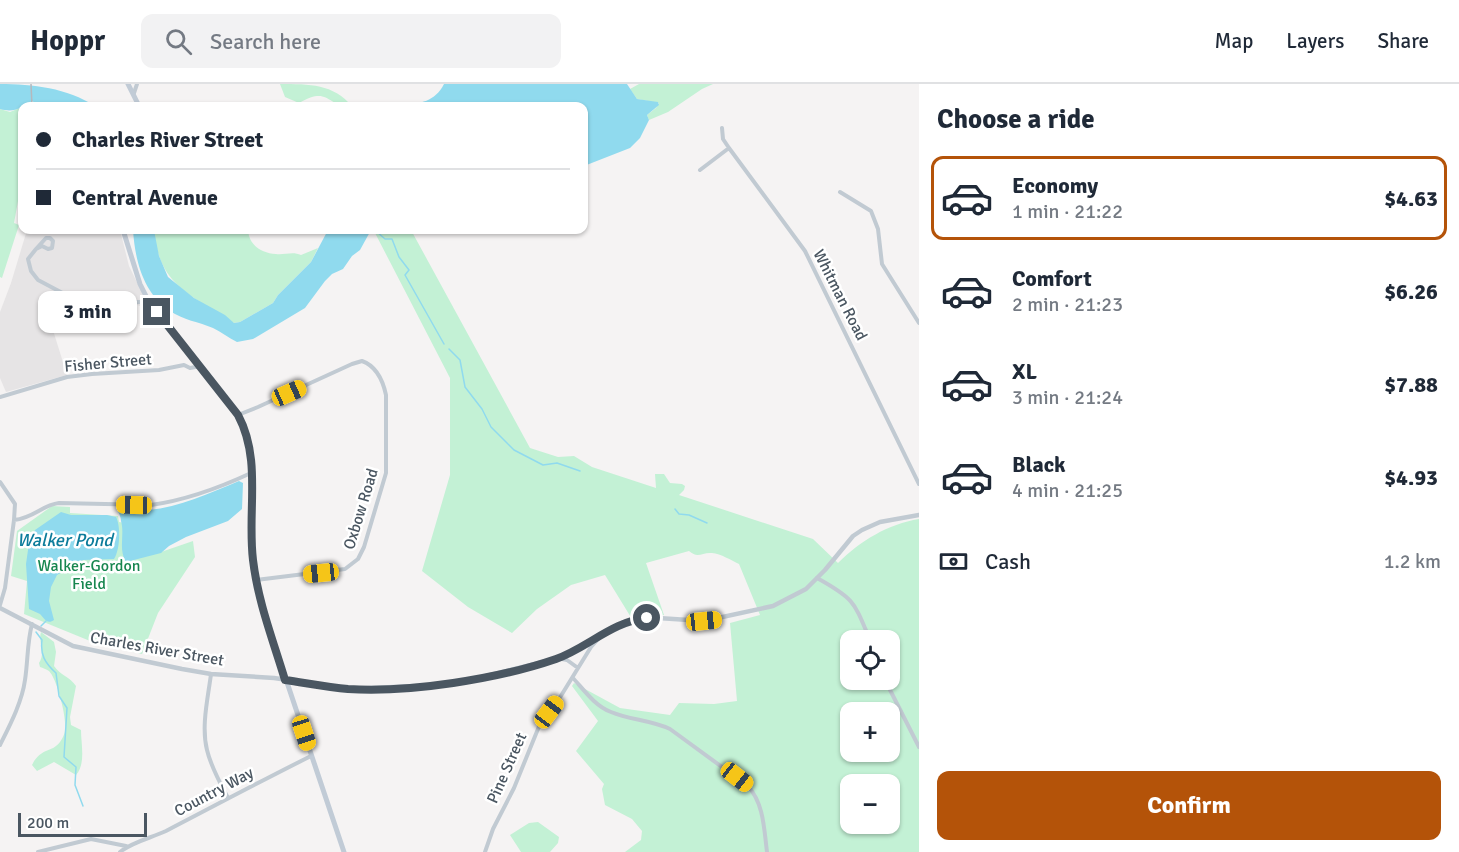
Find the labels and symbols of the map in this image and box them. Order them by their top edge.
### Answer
street label: Whitman Road [808,246,872,344]
callout: 3 min [37,291,136,333]
route end [143,298,170,325]
street label: Fisher Street [64,349,153,377]
car [269,377,309,409]
street label: Oxbow Road [339,466,383,552]
car [116,496,152,514]
water label: Walker Pond [17,529,115,551]
park label: Walker-Gordon Field [38,556,140,594]
car [302,562,340,584]
route start [633,604,660,631]
car [685,610,723,632]
street label: Charles River Street [89,627,226,671]
car [531,692,567,732]
car [290,713,318,753]
street label: Pine Street [483,729,532,806]
car [717,759,757,795]
street label: Country Way [171,763,257,821]
scale bar [18,810,147,838]

